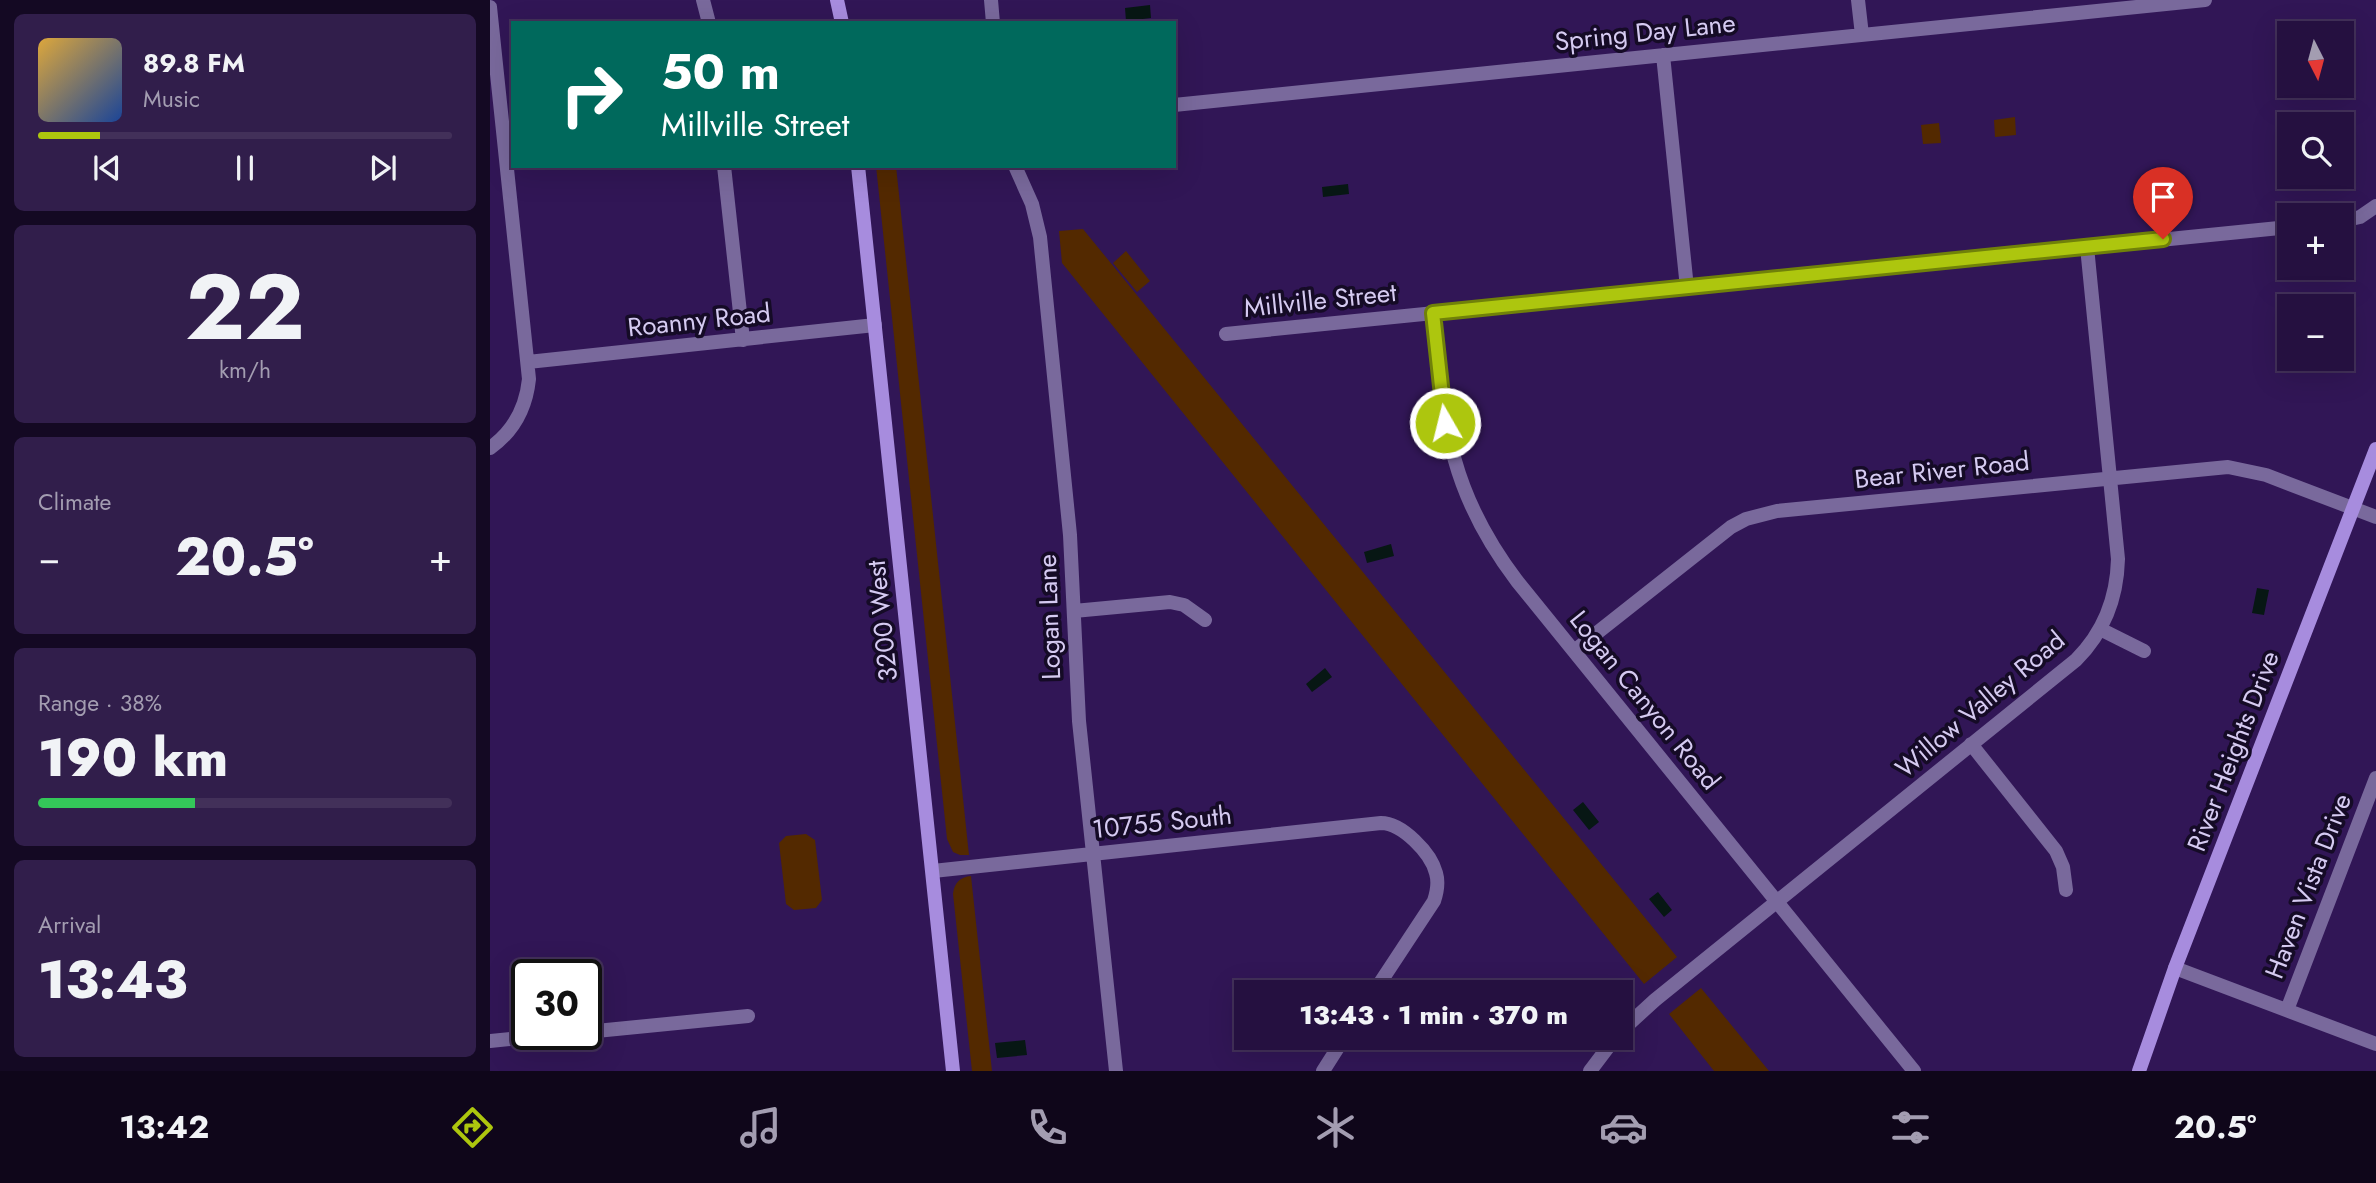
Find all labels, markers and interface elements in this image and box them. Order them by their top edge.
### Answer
street label: Spring Day Lane [1553,4,1737,60]
north arrow [2277,21,2354,98]
map controls [2277,21,2354,371]
text: 50 m [661,37,780,107]
text: 89.8 FM [143,44,245,82]
icon: right [546,49,637,140]
text: Music [143,82,200,116]
text: Millville Street [661,102,850,148]
button: search [2277,112,2354,189]
icon: previous [88,149,126,187]
icon: pause [226,149,264,187]
icon: next [364,149,402,187]
pin [2133,167,2193,239]
icon: arrive [2144,178,2182,216]
button: + [2277,203,2354,280]
text: 22 [185,242,305,373]
street label: Millville Street [1242,273,1399,327]
street label: Roanny Road [626,294,772,346]
button: − [2277,294,2354,371]
text: km/h [219,353,271,387]
position arrow [1408,386,1482,460]
street label: Bear River Road [1853,442,2031,498]
text: Climate [38,485,111,519]
text: 20.5° [175,519,314,595]
text: − [38,530,60,585]
text: + [429,530,452,585]
street label: Logan Lane [1028,553,1070,681]
street label: 3200 West [857,558,907,684]
street label: Logan Canyon Road [1561,602,1729,798]
street label: Willow Valley Road [1887,622,2073,786]
street label: River Heights Drive [2177,645,2289,857]
text: Range · 38% [38,686,162,720]
text: 190 km [38,720,228,796]
street label: Haven Vista Drive [2255,788,2361,984]
street label: 10755 South [1090,796,1234,848]
text: Arrival [38,908,101,942]
text: 13:43 [38,942,187,1018]
speed limit sign: 30 [511,959,602,1050]
text: 13:43 · 1 min · 370 m [1299,996,1568,1034]
icon: directions [448,1103,497,1152]
icon: music [736,1103,785,1152]
icon: phone [1023,1103,1072,1152]
icon: climate [1311,1103,1360,1152]
icon: car [1599,1103,1648,1152]
icon: filters [1886,1103,1935,1152]
text: 13:42 [119,1104,209,1150]
text: 20.5° [2174,1104,2257,1150]

